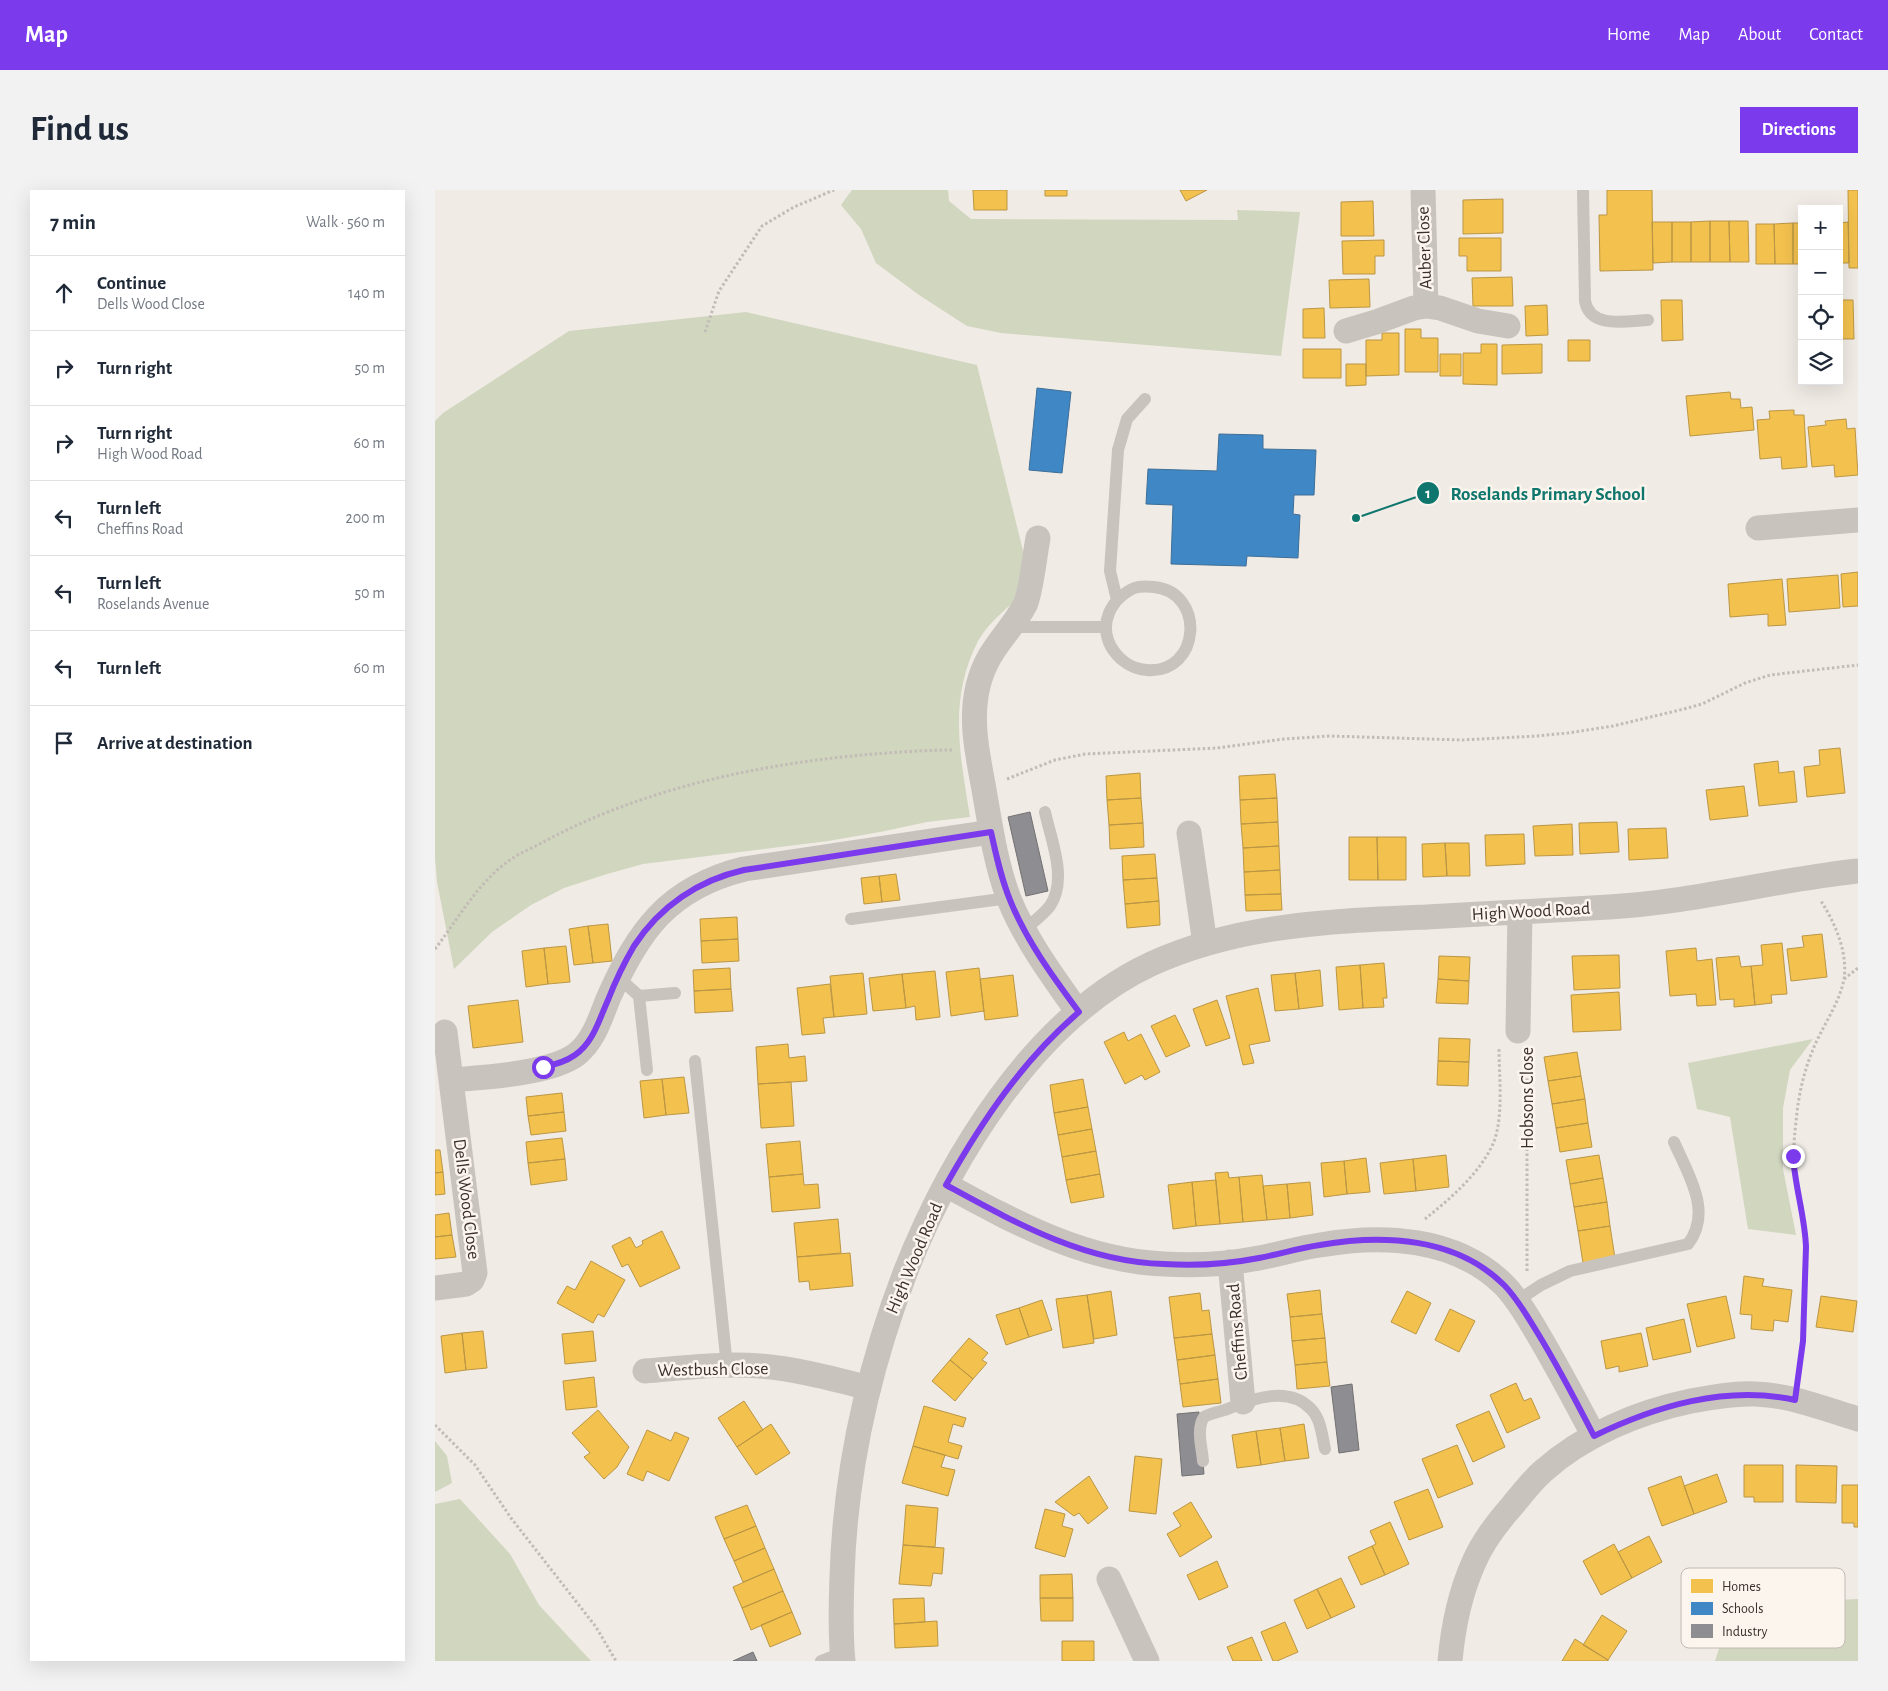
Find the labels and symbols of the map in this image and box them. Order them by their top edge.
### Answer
street label: Auber Close [1415,206,1435,290]
callout: Roselands Primary School [1416,476,1656,510]
text: Roselands Primary School [1450,485,1646,504]
text: 1 [1425,486,1431,501]
street label: High Wood Road [1471,900,1591,924]
street label: Hobsons Close [1519,1047,1537,1149]
route start [532,1056,555,1079]
street label: Dells Wood Close [450,1138,482,1260]
route end [1782,1145,1805,1168]
street label: High Wood Road [883,1200,946,1317]
street label: Cheffins Road [1225,1283,1251,1381]
street label: Westbush Close [657,1360,769,1380]
legend [1681,1568,1845,1648]
text: Homes [1722,1580,1761,1594]
text: Schools [1722,1602,1763,1616]
text: Industry [1722,1625,1768,1639]

